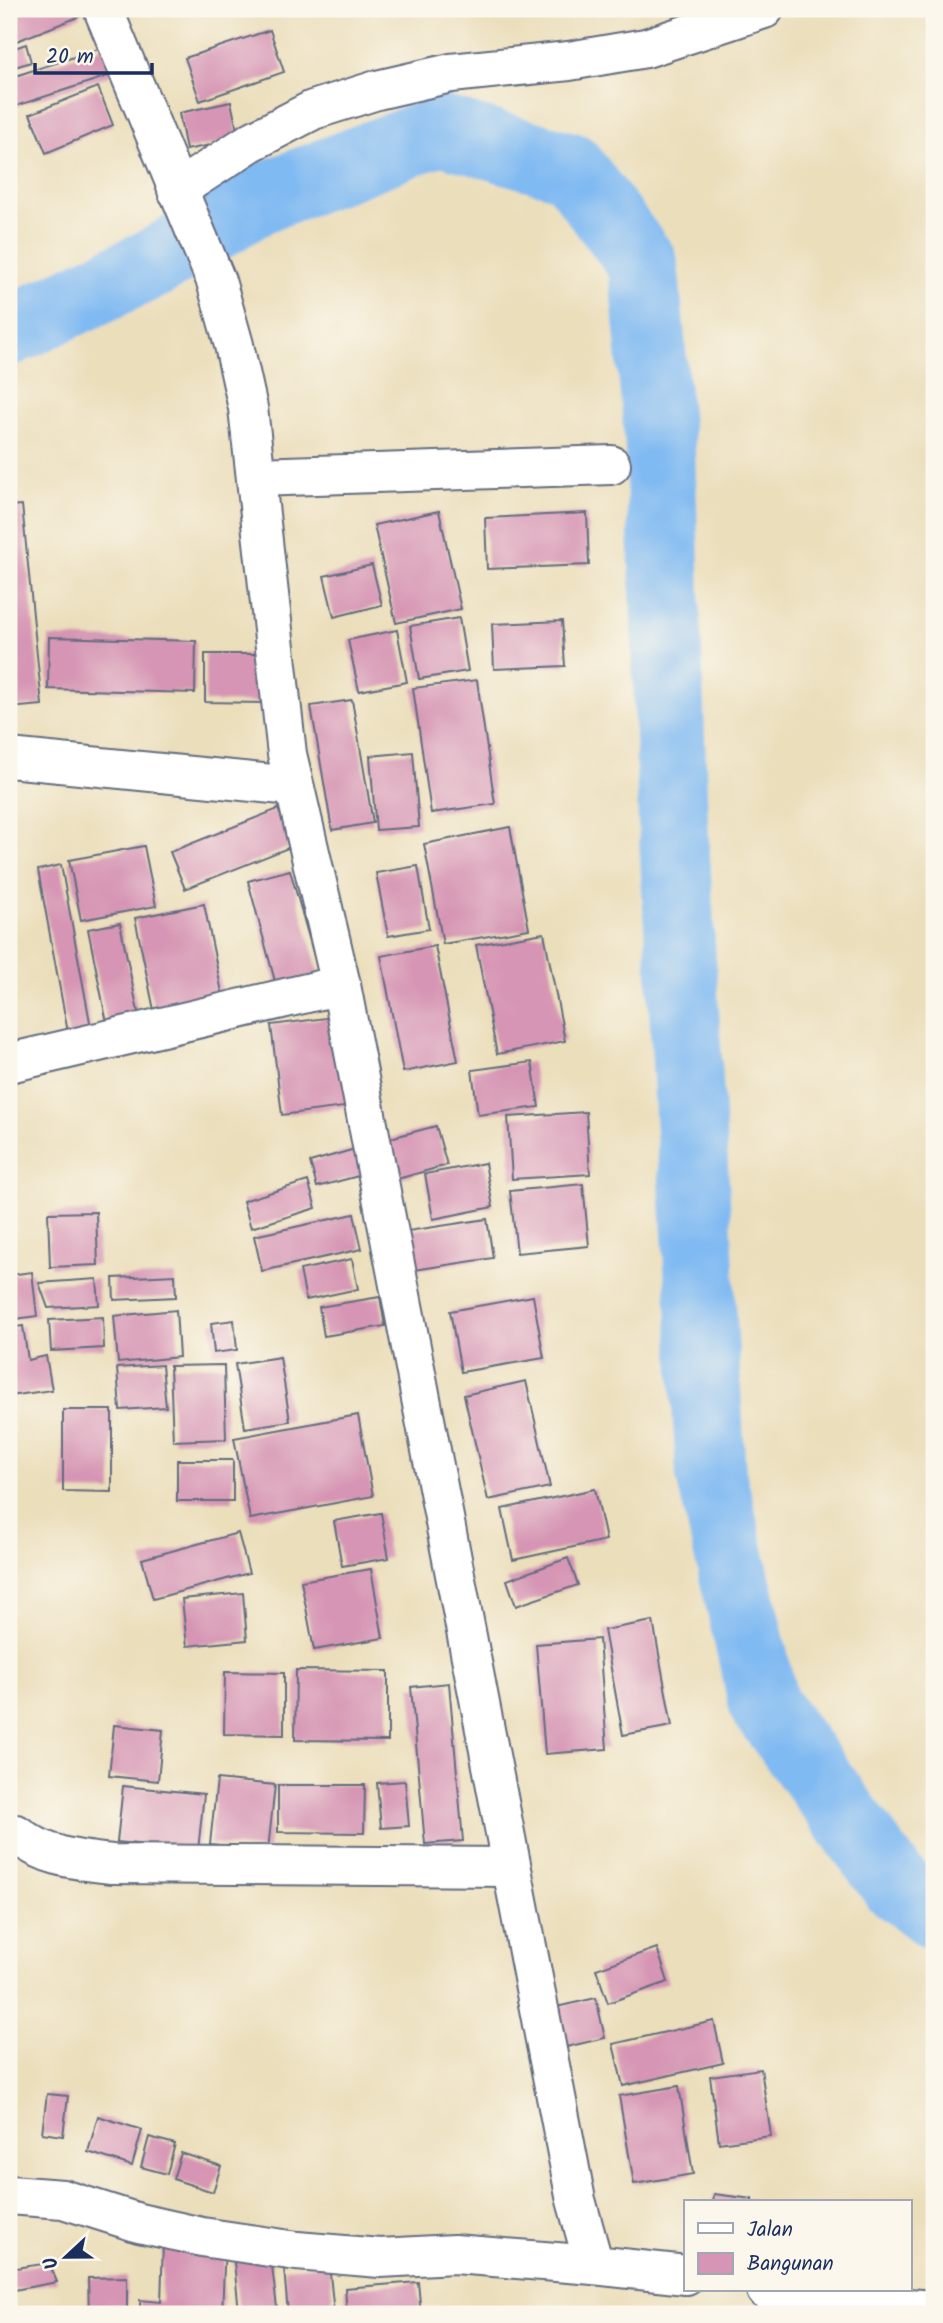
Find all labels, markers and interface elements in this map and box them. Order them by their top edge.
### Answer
scale bar [35,32,152,76]
text: 20 m [46,41,94,74]
legend [684,2200,912,2292]
text: Jalan [747,2214,793,2247]
north arrow [32,2222,102,2292]
text: Bangunan [747,2248,834,2281]
text: U [36,2251,68,2273]

